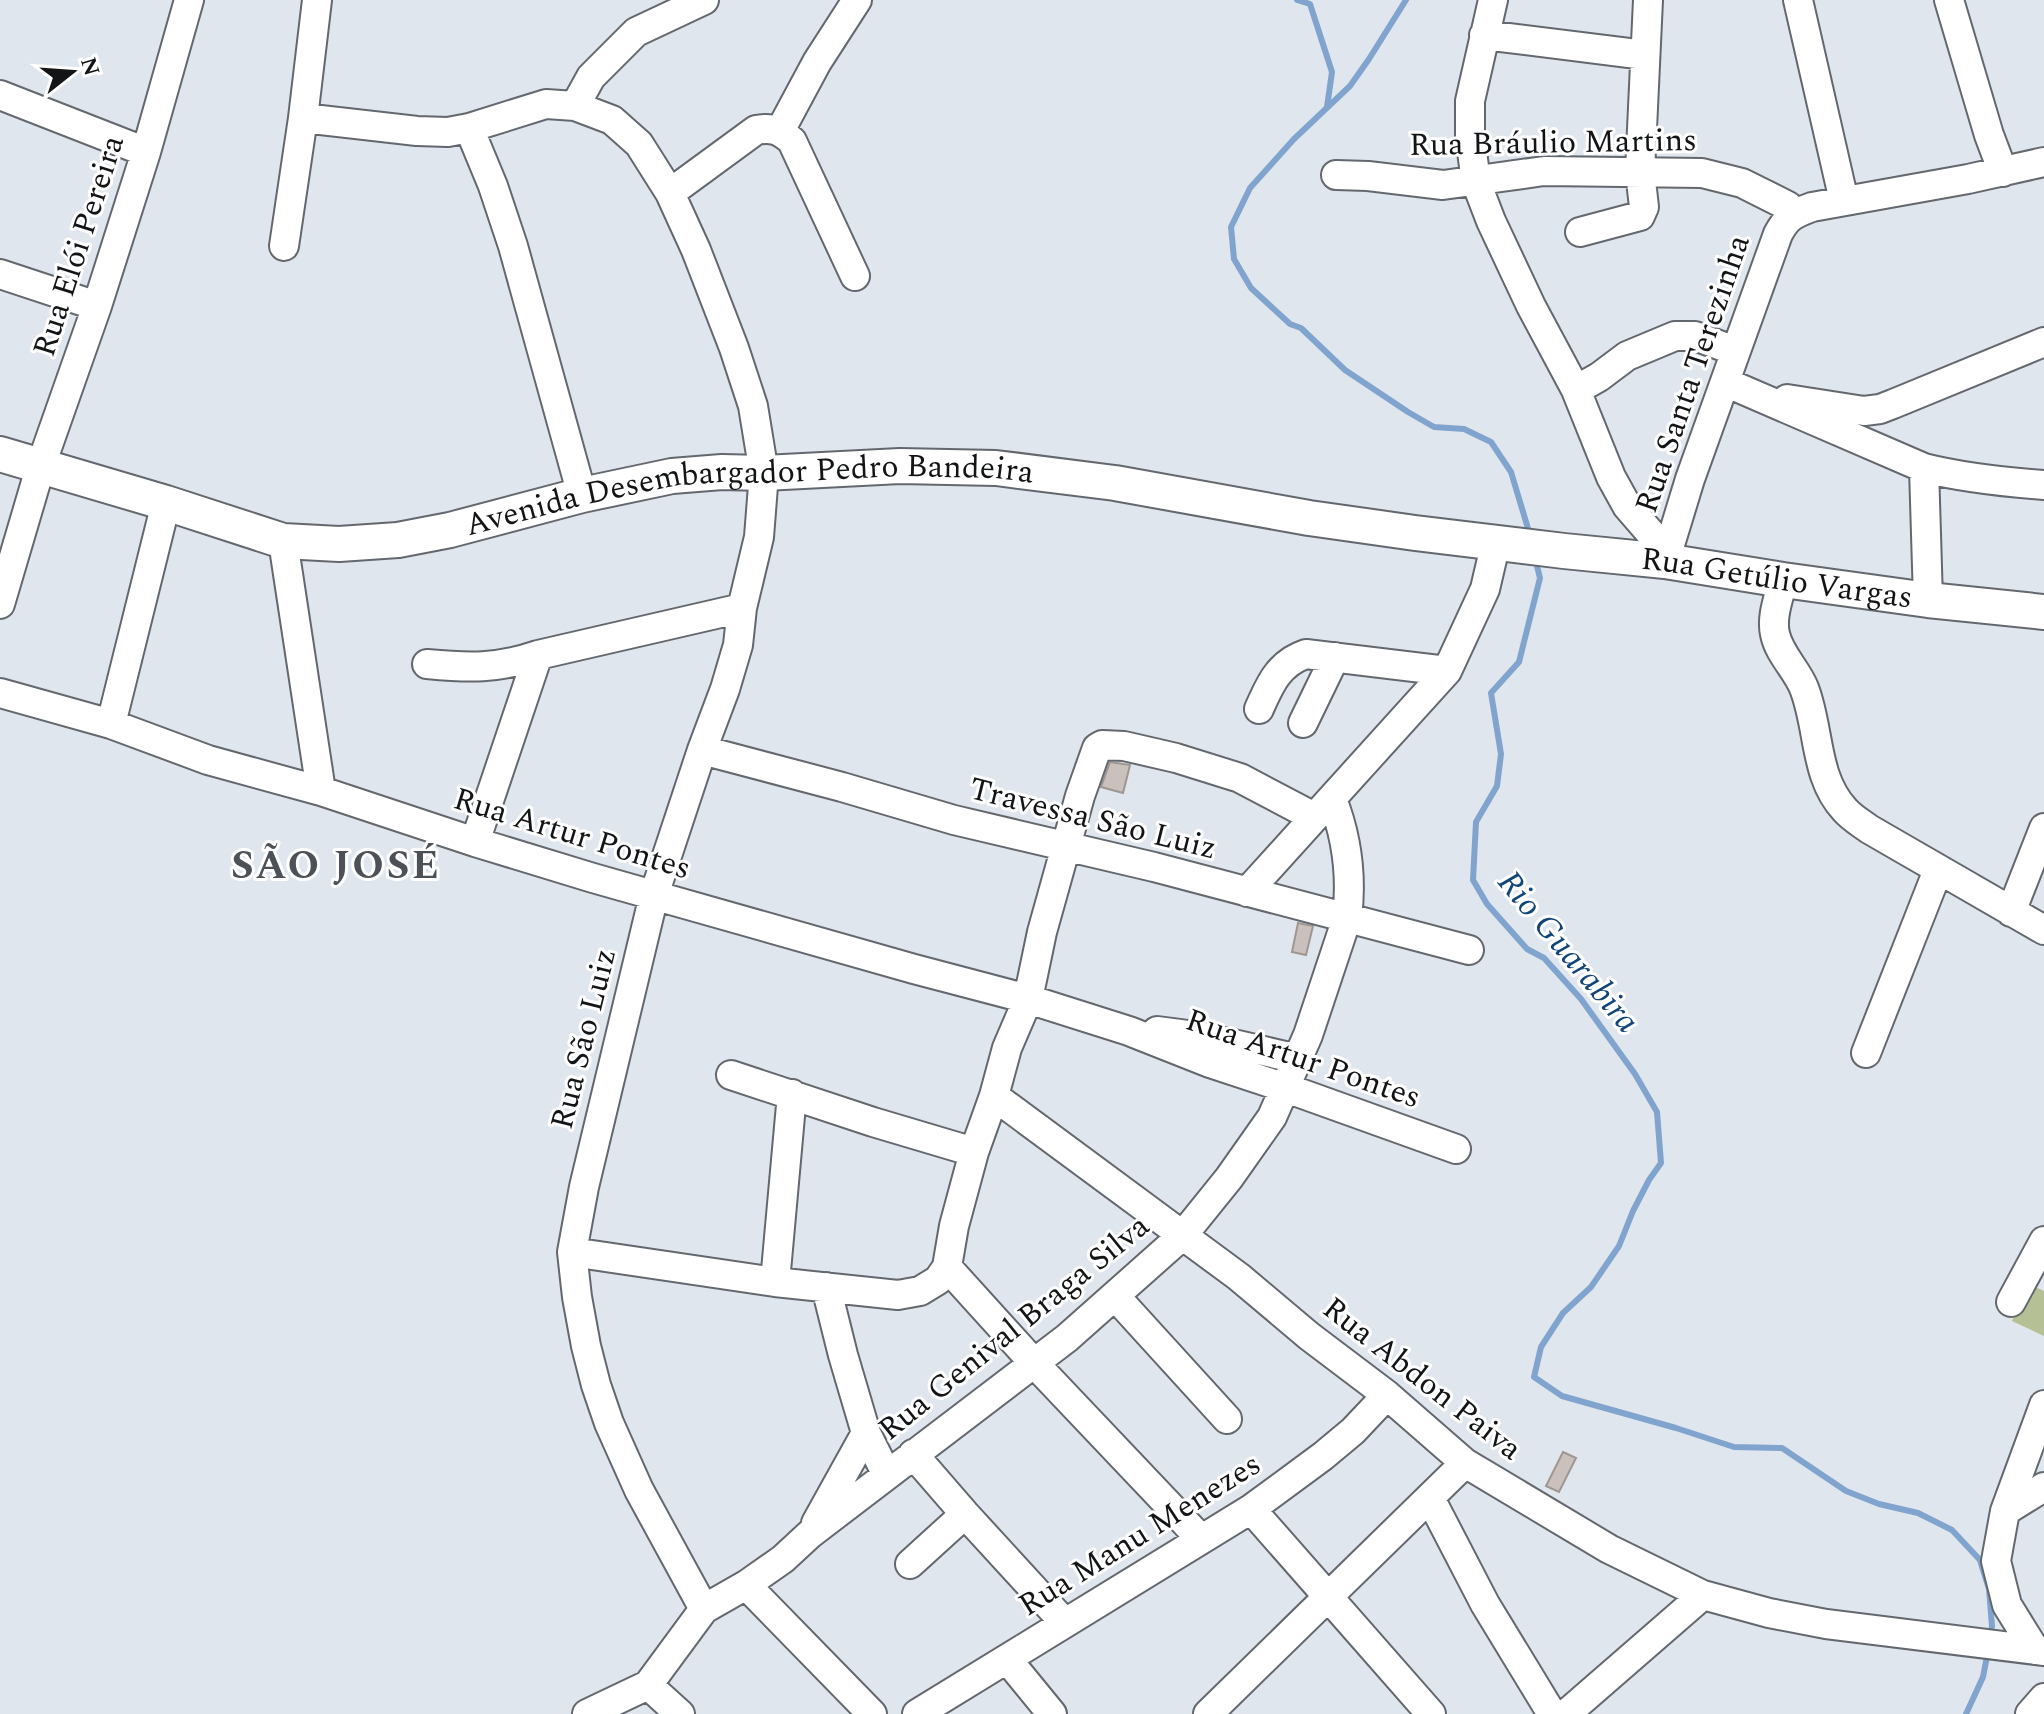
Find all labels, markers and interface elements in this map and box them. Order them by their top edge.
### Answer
north arrow [32,32,112,112]
text: N [71,53,108,80]
street label: Rua Bráulio Martins [1409,116,1697,170]
street label: Rua Elói Pereira [20,129,138,363]
street label: Rua Santa Terezinha [1622,228,1764,520]
street label: Avenida Desembargador Pedro Bandeira [460,441,1037,549]
street label: Rua Getúlio Vargas [1639,534,1916,622]
street label: Travessa São Luiz [964,765,1222,873]
street label: Rua Artur Pontes [447,775,697,893]
district label: SÃO JOSÉ [231,836,441,897]
water label: Rio Guarabira [1484,859,1652,1045]
street label: Rua São Luiz [538,943,630,1135]
street label: Rua Artur Pontes [1179,996,1427,1122]
street label: Rua Genival Braga Silva [867,1203,1161,1453]
street label: Rua Abdon Paiva [1311,1285,1533,1473]
street label: Rua Manu Menezes [1009,1440,1271,1630]

